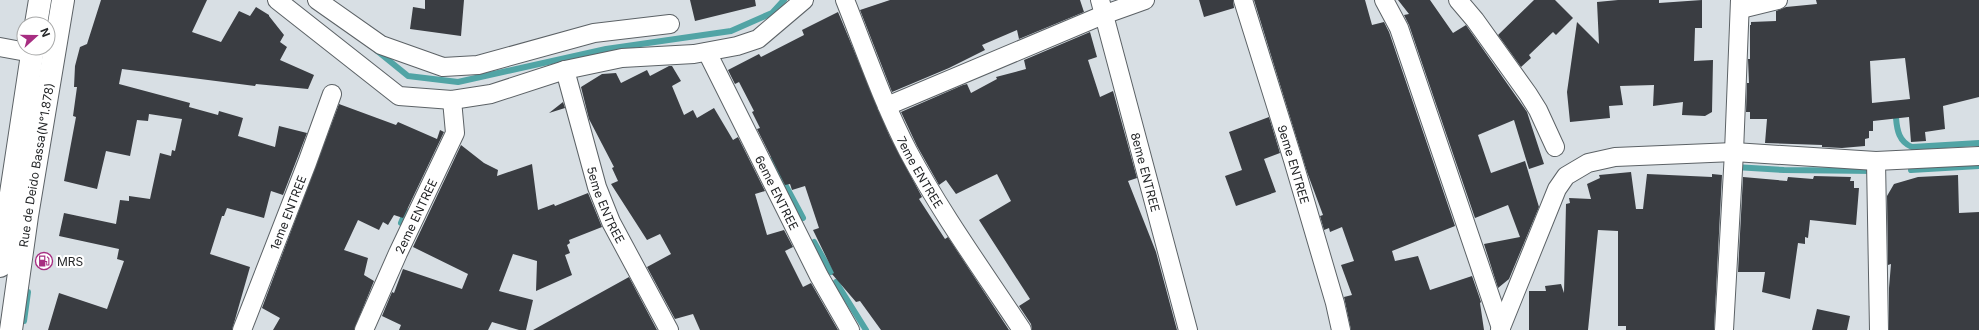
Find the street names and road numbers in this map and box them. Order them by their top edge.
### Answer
street label: Rue de Deido Bassa(N°1.878) [15,82,57,248]
street label: 9eme ENTREE [1275,123,1313,205]
street label: 8eme ENTREE [1128,131,1164,213]
street label: 7eme ENTREE [894,134,947,211]
street label: 6eme ENTREE [752,153,802,232]
street label: 5eme ENTREE [584,165,628,246]
street label: 1eme ENTREE [266,173,309,252]
street label: 2eme ENTREE [391,176,440,256]

